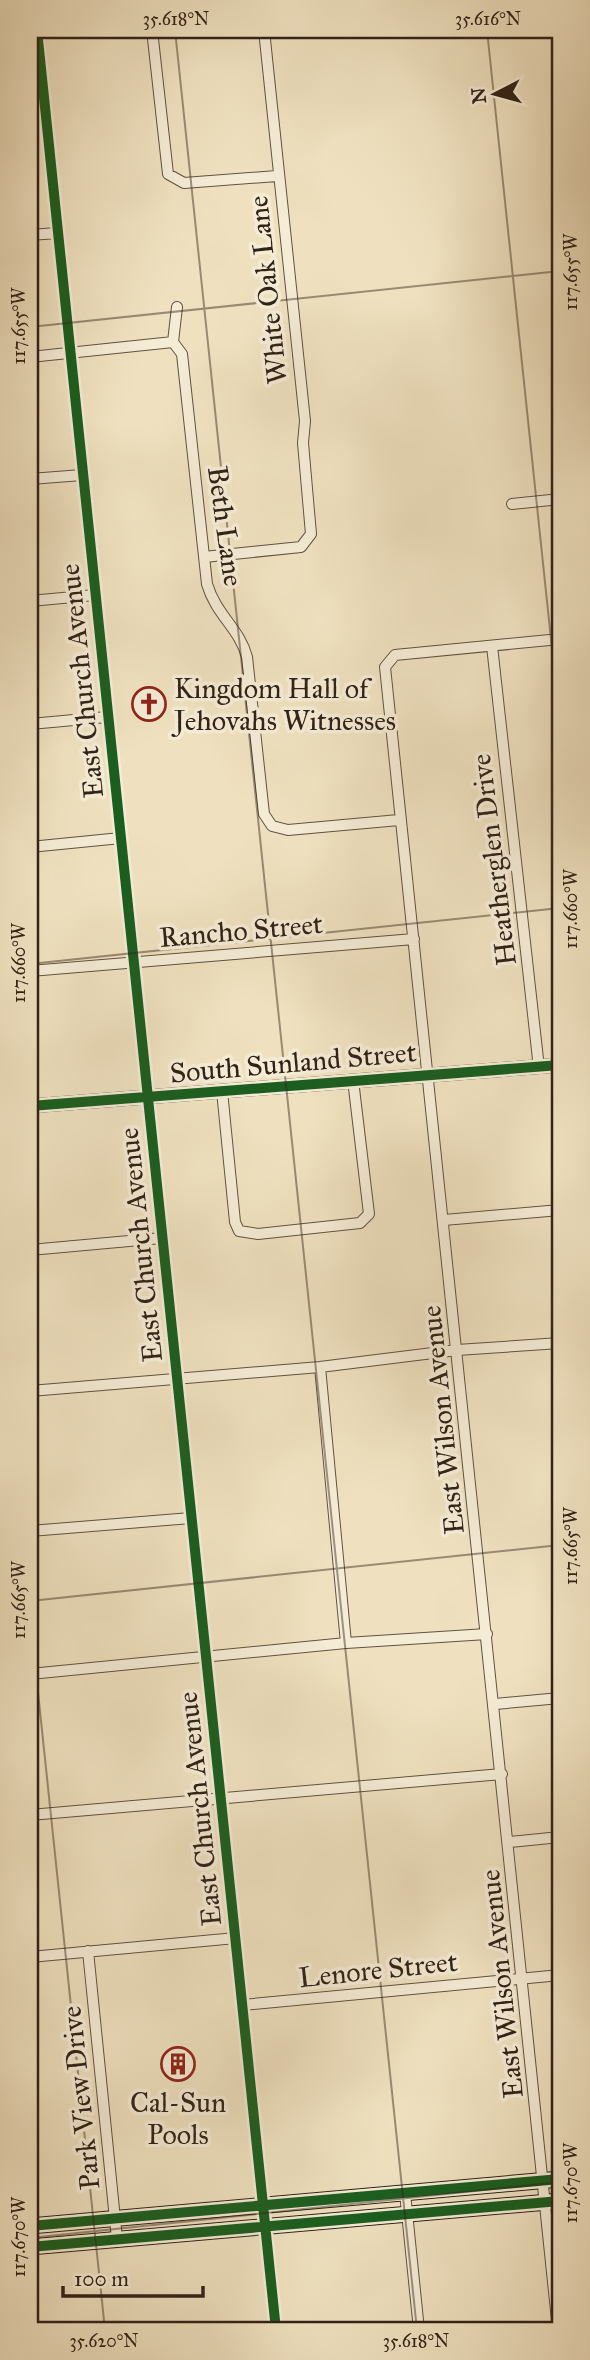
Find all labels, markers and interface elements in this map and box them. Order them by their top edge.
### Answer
text: 35.618°N [143,8,209,30]
text: 35.616°N [455,8,521,30]
north arrow [461,60,530,130]
text: N [466,87,491,105]
street label: White Oak Lane [240,194,295,386]
text: 117.655°W [560,233,582,310]
text: 117.655°W [8,287,30,364]
street label: Beth Lane [200,464,251,588]
street label: East Church Avenue [52,562,111,800]
place label: Kingdom Hall of Jehovahs Witnesses [171,671,396,738]
church icon: Kingdom Hall of Jehovahs Witnesses [130,685,168,723]
street label: Heatherglen Drive [463,752,524,968]
text: 117.660°W [560,868,582,949]
street label: Rancho Street [158,906,324,955]
text: 117.660°W [8,922,30,1003]
street label: South Sunland Street [168,1034,418,1091]
street label: East Church Avenue [111,1126,170,1364]
street label: East Wilson Avenue [413,1304,472,1536]
text: 117.665°W [560,1506,582,1585]
text: 117.665°W [8,1560,30,1639]
street label: East Church Avenue [170,1690,229,1928]
street label: East Wilson Avenue [472,1868,531,2100]
street label: Lenore Street [297,1944,459,1995]
street label: Park View Drive [53,2004,108,2191]
building icon: Cal-Sun Pools [159,2045,197,2083]
place label: Cal-Sun Pools [130,2085,226,2152]
text: 117.670°W [560,2142,582,2223]
text: 117.670°W [8,2196,30,2277]
scale bar [63,2255,203,2299]
text: 100 m [74,2266,129,2292]
text: 35.620°N [69,2330,139,2352]
text: 35.618°N [383,2330,449,2352]

